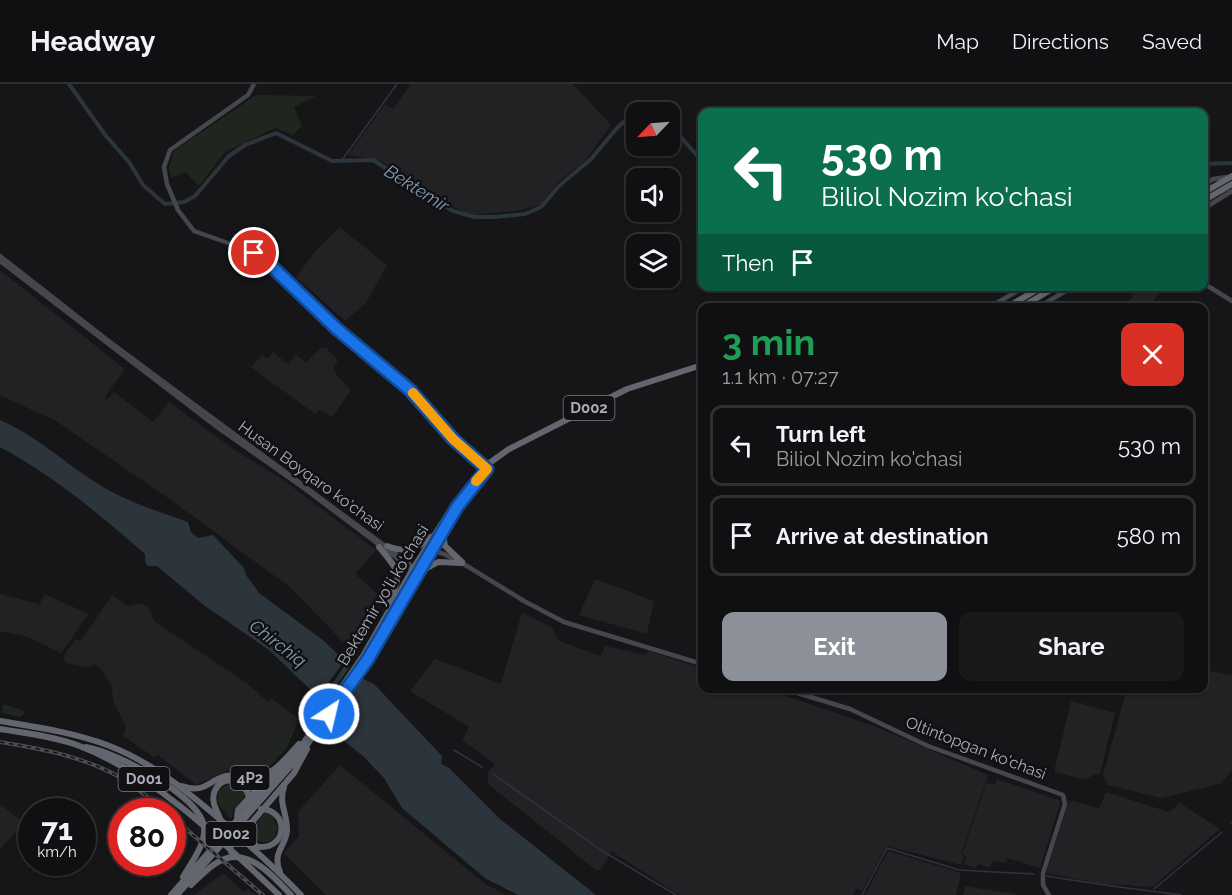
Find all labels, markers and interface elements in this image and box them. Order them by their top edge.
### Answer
text: Headway [30,25,155,58]
text: Map [936,29,979,54]
text: Directions [1012,29,1109,54]
text: Saved [1142,29,1202,54]
north arrow [626,102,680,156]
map controls [626,102,680,288]
text: 530 m [821,131,943,180]
icon: left [722,132,800,210]
water label: Bektemir [381,160,454,216]
button: sound [626,168,680,222]
text: Biliol Nozim ko'chasi [821,181,1073,212]
pin [228,227,279,278]
button: layers [626,234,680,288]
icon: arrive [237,236,270,269]
icon: arrive [786,246,819,279]
text: Then [722,250,774,276]
text: 3 min [722,321,815,363]
button: close [1121,323,1184,386]
text: 1.1 km · 07:27 [722,365,839,389]
road number: D002 [564,396,614,420]
street label: Husan Boyqaro ko'chasi [235,417,387,535]
text: Turn left [776,421,866,447]
icon: left [725,429,758,462]
text: 530 m [1118,433,1181,459]
text: Biliol Nozim ko'chasi [776,447,962,471]
icon: arrive [725,519,758,552]
street label: Bektemir yo'li ko'chasi [333,521,433,669]
text: Arrive at destination [776,523,989,549]
text: 580 m [1117,523,1181,549]
button: Exit [722,612,947,681]
button: Share [959,612,1184,681]
water label: Chirchiq [245,615,311,671]
position arrow [297,682,361,746]
street label: Oltintopgan ko'chasi [903,712,1049,784]
road number: 4P2 [230,766,270,790]
road number: D001 [118,767,170,791]
speed limit sign: 80 [108,798,186,876]
text: 71 [41,812,73,847]
road number: D002 [206,822,256,846]
text: km/h [37,843,77,861]

